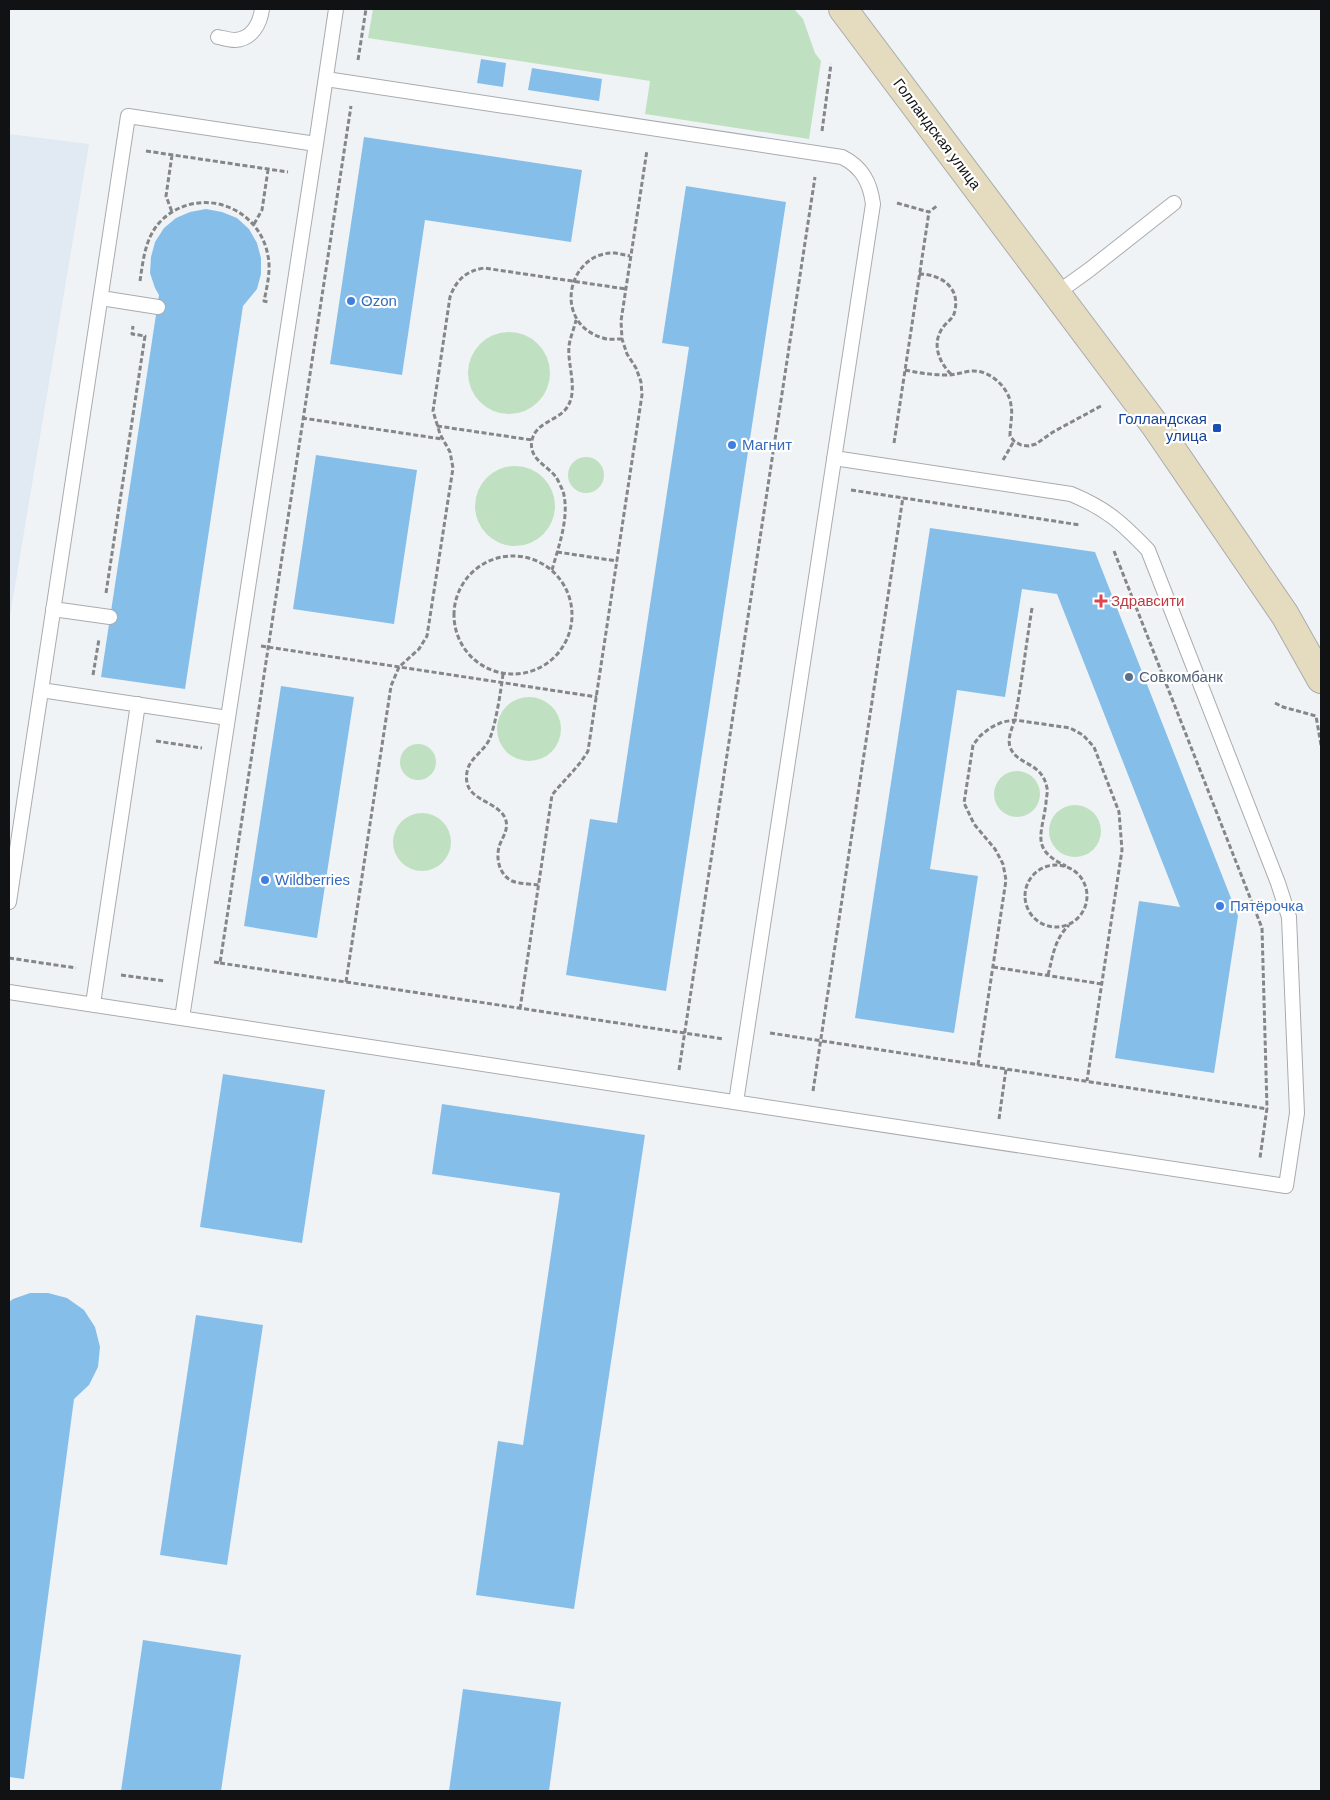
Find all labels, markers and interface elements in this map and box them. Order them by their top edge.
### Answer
street label: Голландская улица [890,75,985,193]
place label: Ozon [361,292,397,309]
marker: Ozon [345,295,357,307]
place label: Голландская улица [1118,410,1208,444]
marker: Голландская улица [1211,422,1223,434]
place label: Магнит [742,436,792,453]
marker: Магнит [726,439,738,451]
place label: Здравсити [1111,592,1184,609]
marker: Здравсити [1095,595,1107,607]
place label: Совкомбанк [1139,668,1223,685]
marker: Совкомбанк [1123,671,1135,683]
place label: Wildberries [275,871,350,888]
marker: Wildberries [259,874,271,886]
place label: Пятёрочка [1230,897,1304,914]
marker: Пятёрочка [1214,900,1226,912]

